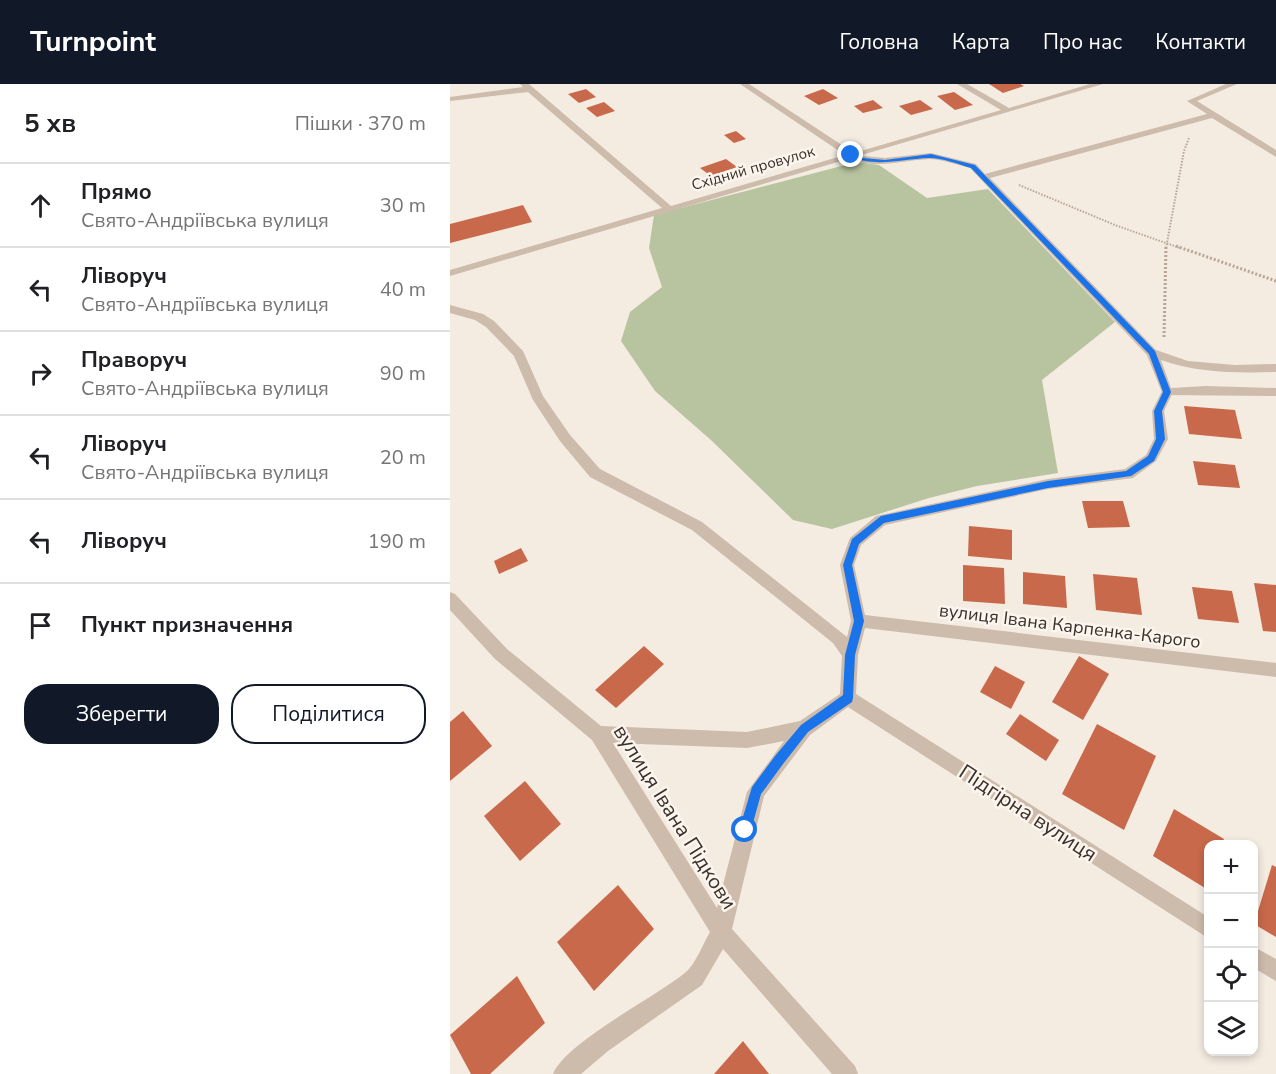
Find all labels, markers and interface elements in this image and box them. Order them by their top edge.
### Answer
text: Turnpoint [30,23,156,61]
text: Головна [839,28,919,56]
text: Карта [952,28,1010,56]
text: Про нас [1043,28,1122,56]
text: Контакти [1155,28,1246,56]
text: 5 хв [24,106,76,141]
text: Пішки · 370 m [295,110,426,137]
street label: Східний провулок [689,141,817,195]
route end [837,141,863,167]
text: Прямо [81,177,152,207]
icon: ahead [24,189,57,222]
text: 30 m [380,192,426,219]
text: Свято-Андріївська вулиця [81,207,329,234]
text: Ліворуч [81,261,167,291]
icon: left [24,273,57,306]
text: 40 m [380,276,426,303]
text: Свято-Андріївська вулиця [81,291,329,318]
text: Праворуч [81,345,187,375]
icon: right [24,357,57,390]
text: 90 m [380,360,426,387]
text: Свято-Андріївська вулиця [81,375,329,402]
text: Ліворуч [81,429,167,459]
icon: left [24,441,57,474]
text: 20 m [380,444,426,471]
text: Свято-Андріївська вулиця [81,459,329,486]
icon: left [24,525,57,558]
text: Ліворуч [81,526,167,556]
text: 190 m [368,528,426,555]
street label: вулиця Івана Карпенка-Карого [938,598,1202,654]
icon: arrive [24,609,57,642]
text: Пункт призначення [81,610,293,640]
button: Зберегти [24,684,219,744]
button: Поділитися [231,684,426,744]
street label: вулиця Івана Підкови [607,719,743,915]
street label: Підгірна вулиця [954,758,1102,868]
route start [731,816,757,842]
map controls [1204,840,1258,1056]
button: + [1204,840,1258,894]
button: − [1204,894,1258,948]
button: locate [1204,948,1258,1002]
button: layers [1204,1002,1258,1056]

